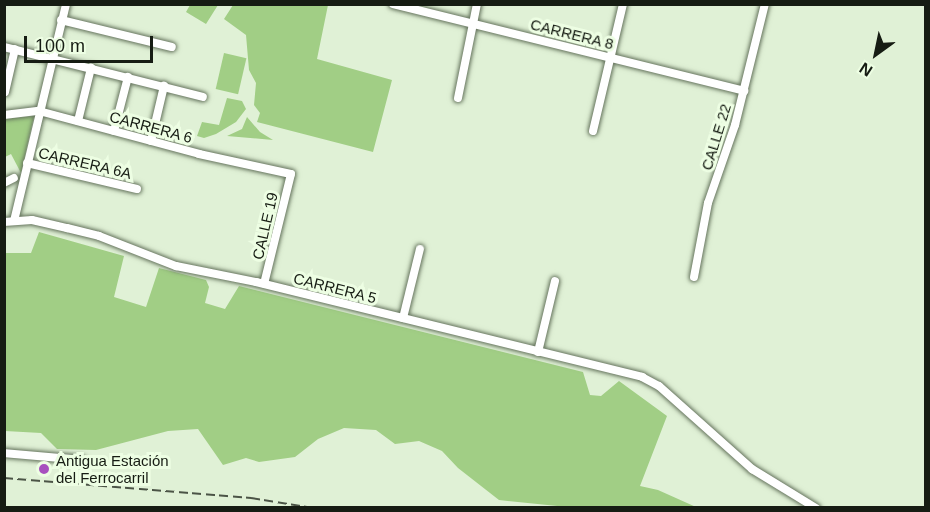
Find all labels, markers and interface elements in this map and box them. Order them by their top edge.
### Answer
street label: CARRERA 8 [528,15,616,53]
scale bar [27,24,156,62]
north arrow [846,24,906,84]
text: 100 m [35,36,85,56]
text: N [856,59,875,80]
street label: CALLE 22 [697,102,735,172]
street label: CARRERA 6 [107,107,195,147]
street label: CARRERA 6A [36,143,134,183]
street label: CALLE 19 [249,191,281,261]
street label: CARRERA 5 [291,269,379,307]
place label: Antigua Estación del Ferrocarril [56,451,169,486]
marker: Antigua Estación del Ferrocarril [37,462,51,476]

